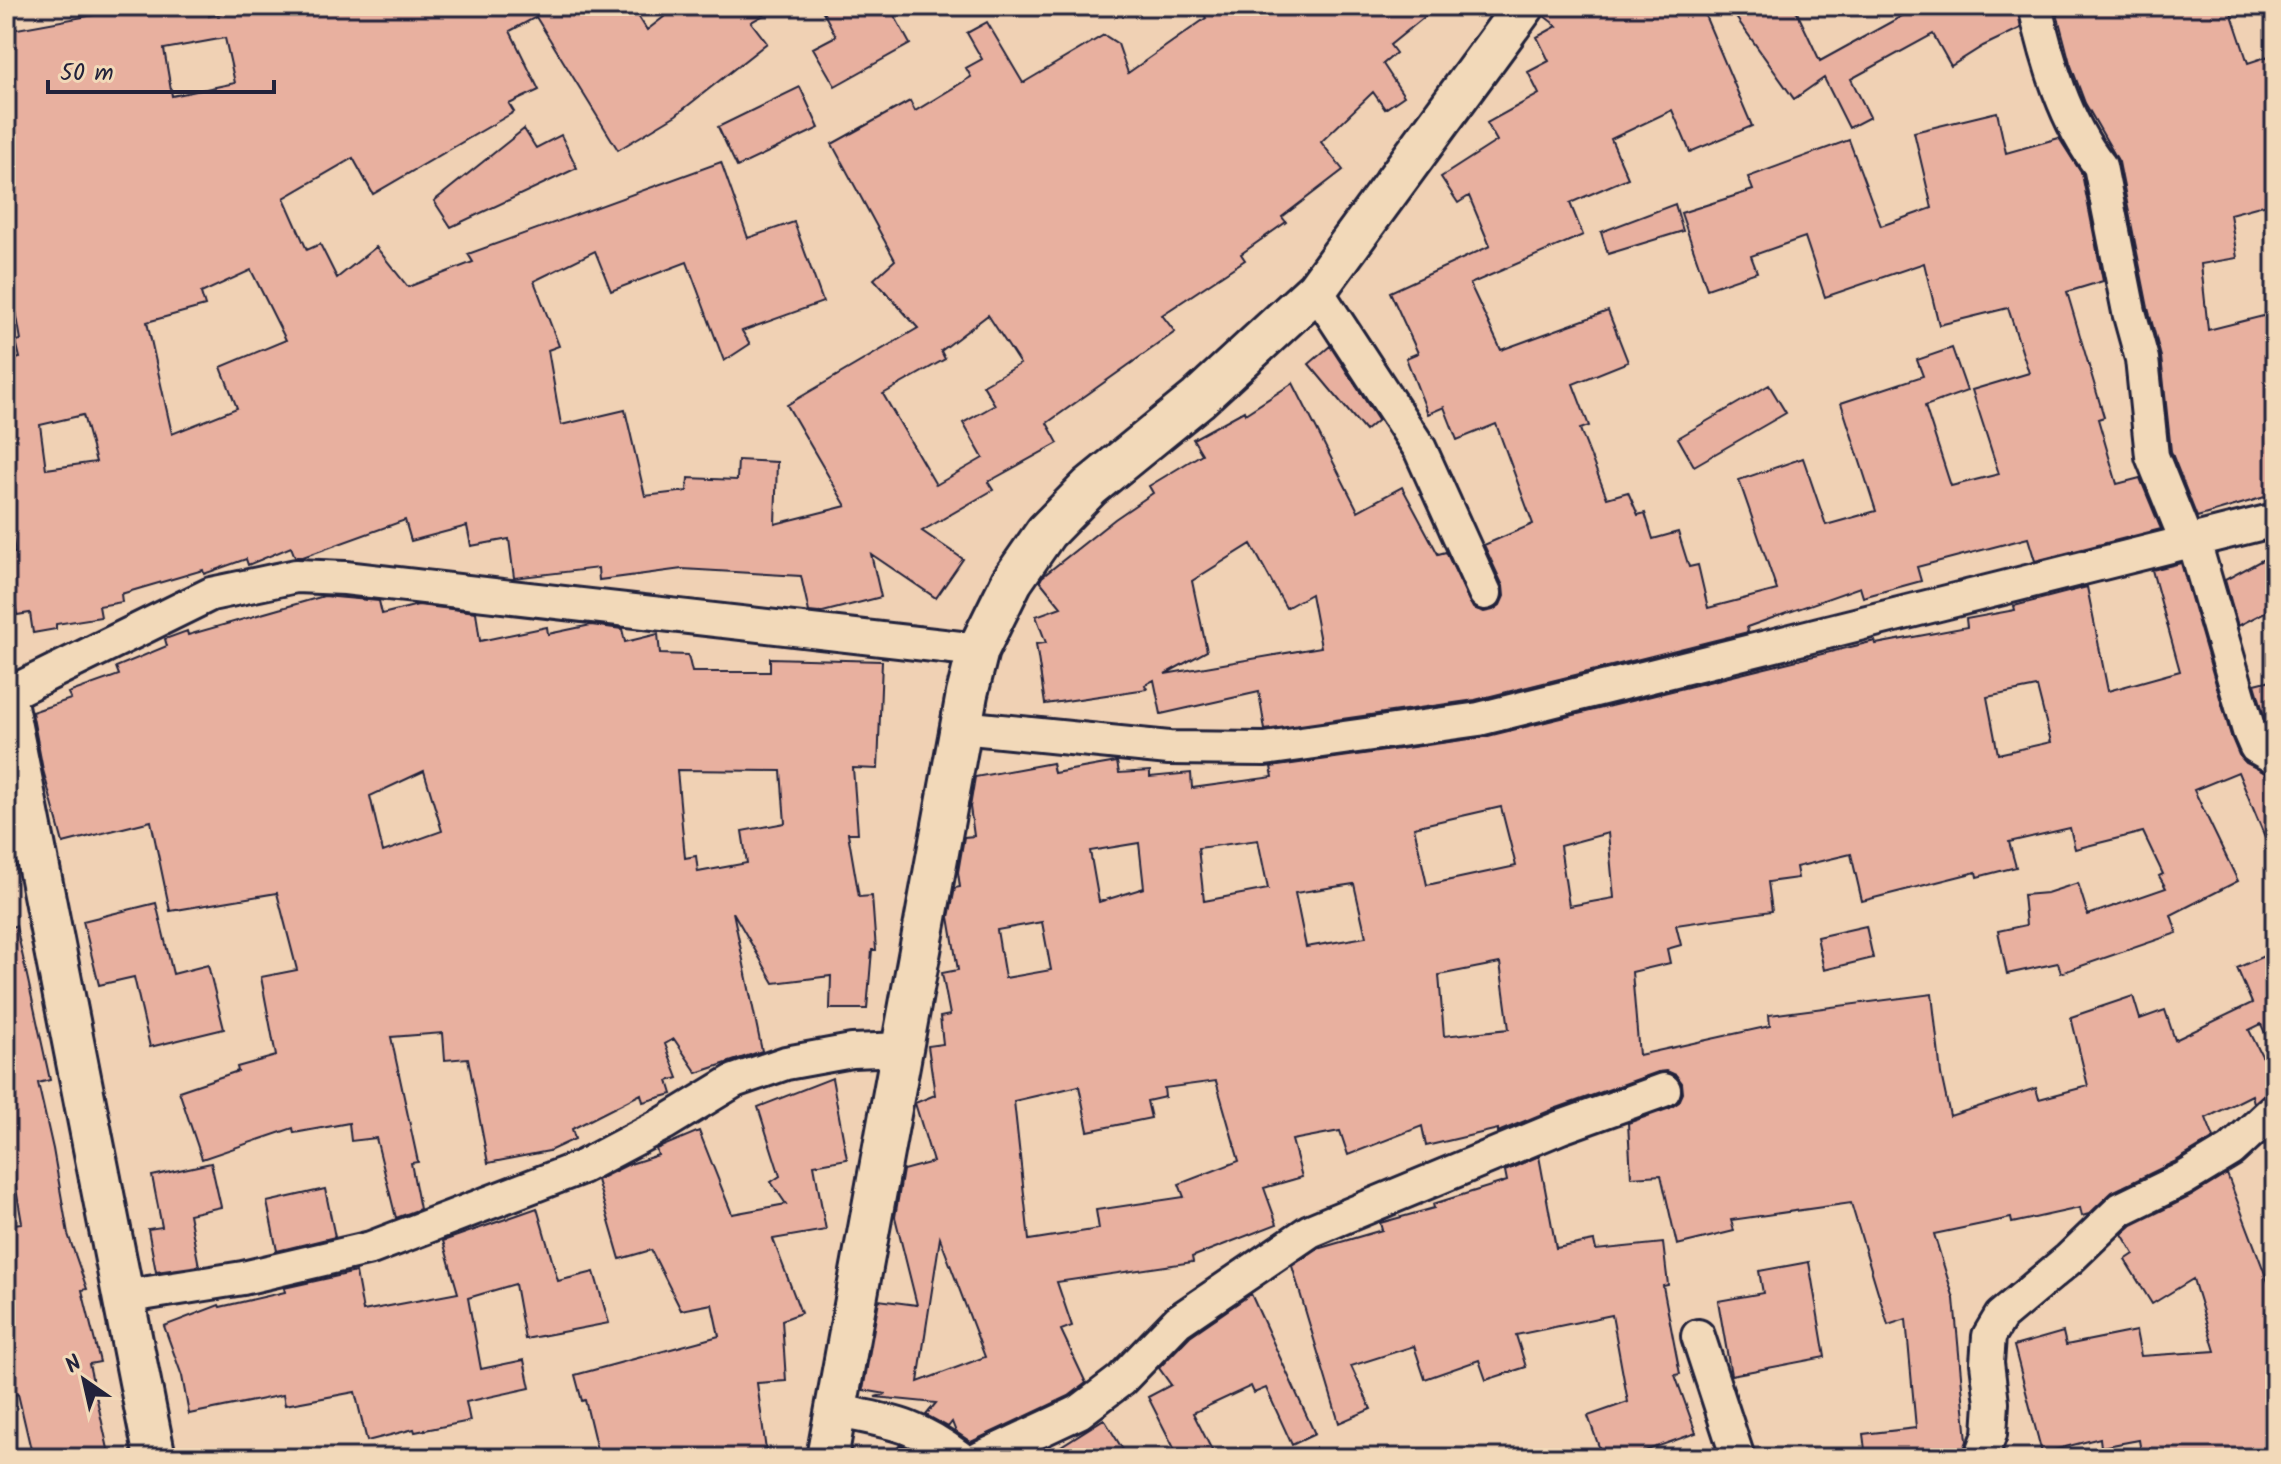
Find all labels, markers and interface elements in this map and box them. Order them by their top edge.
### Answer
scale bar [48,44,274,94]
text: 50 m [60,54,114,93]
north arrow [44,1340,124,1420]
text: N [59,1347,90,1384]

